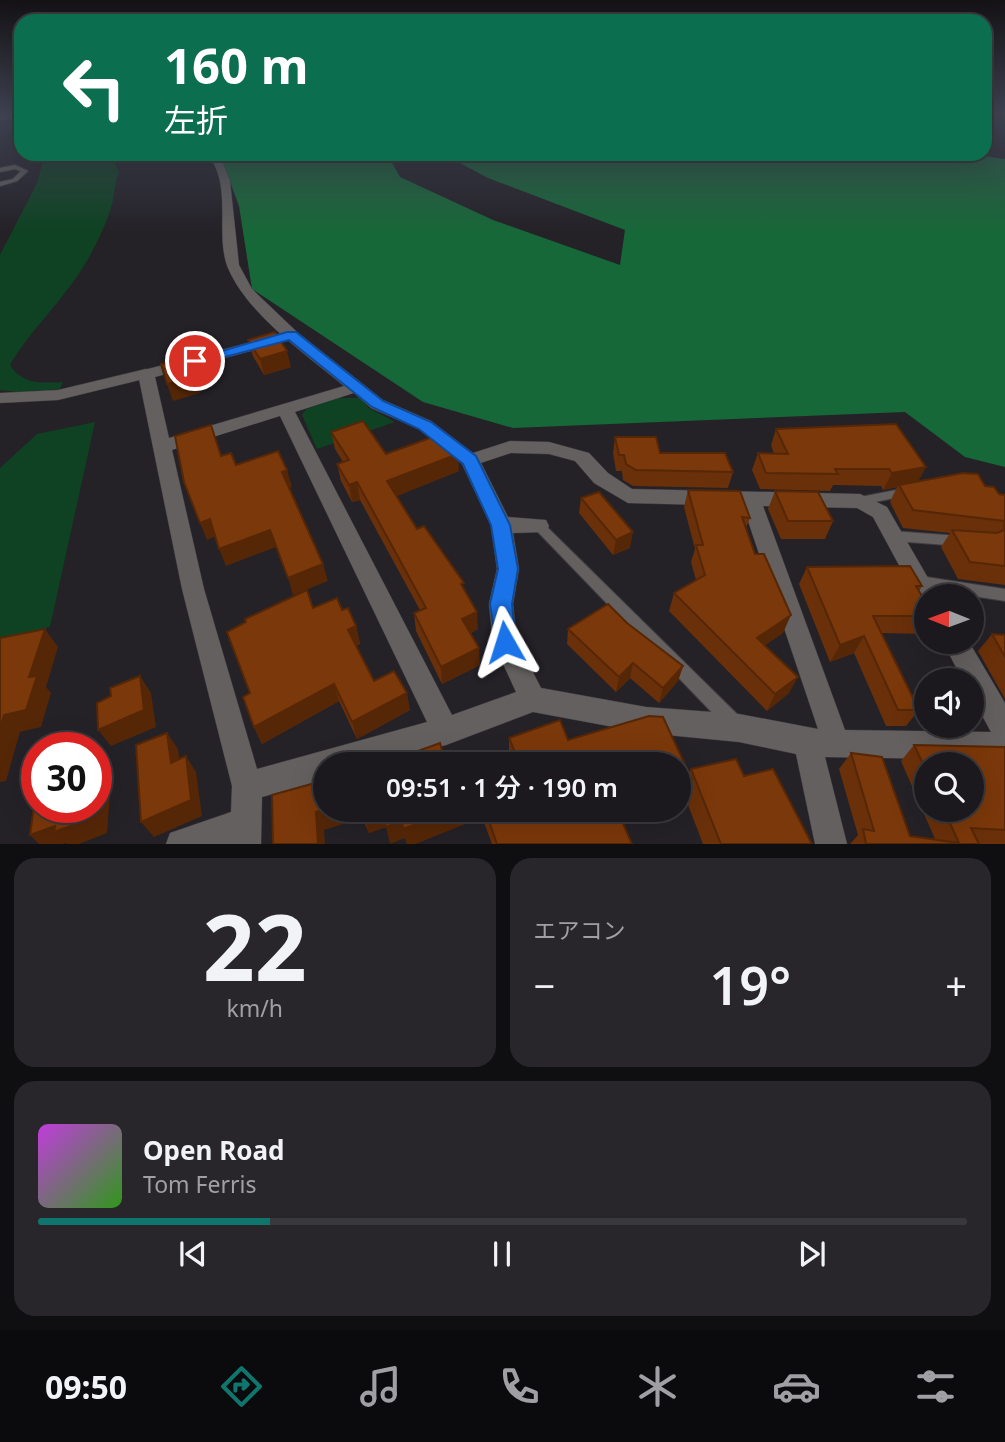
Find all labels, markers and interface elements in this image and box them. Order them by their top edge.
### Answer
text: 160 m [164,32,309,98]
icon: left [49,42,140,133]
text: 左折 [164,98,228,141]
pin [165,331,225,391]
icon: arrive [176,342,214,380]
north arrow [914,584,984,654]
map controls [914,584,984,822]
position arrow [468,605,542,679]
button: sound [914,668,984,738]
speed limit sign: 30 [21,732,112,823]
button: search [914,752,984,822]
text: 09:51 · 1 分 · 190 m [386,769,618,805]
text: 22 [203,884,307,1008]
text: エアコン [534,914,626,946]
text: 19° [709,949,791,1020]
text: − [534,959,555,1011]
text: + [945,959,967,1011]
text: km/h [226,992,283,1024]
text: Open Road [143,1132,285,1168]
text: Tom Ferris [143,1168,256,1200]
icon: previous [174,1235,212,1273]
icon: pause [483,1235,521,1273]
icon: next [793,1235,831,1273]
icon: directions [217,1362,266,1411]
icon: music [356,1362,405,1411]
icon: phone [495,1362,544,1411]
icon: climate [633,1362,682,1411]
icon: car [772,1362,821,1411]
icon: filters [911,1362,960,1411]
text: 09:50 [45,1365,127,1408]

